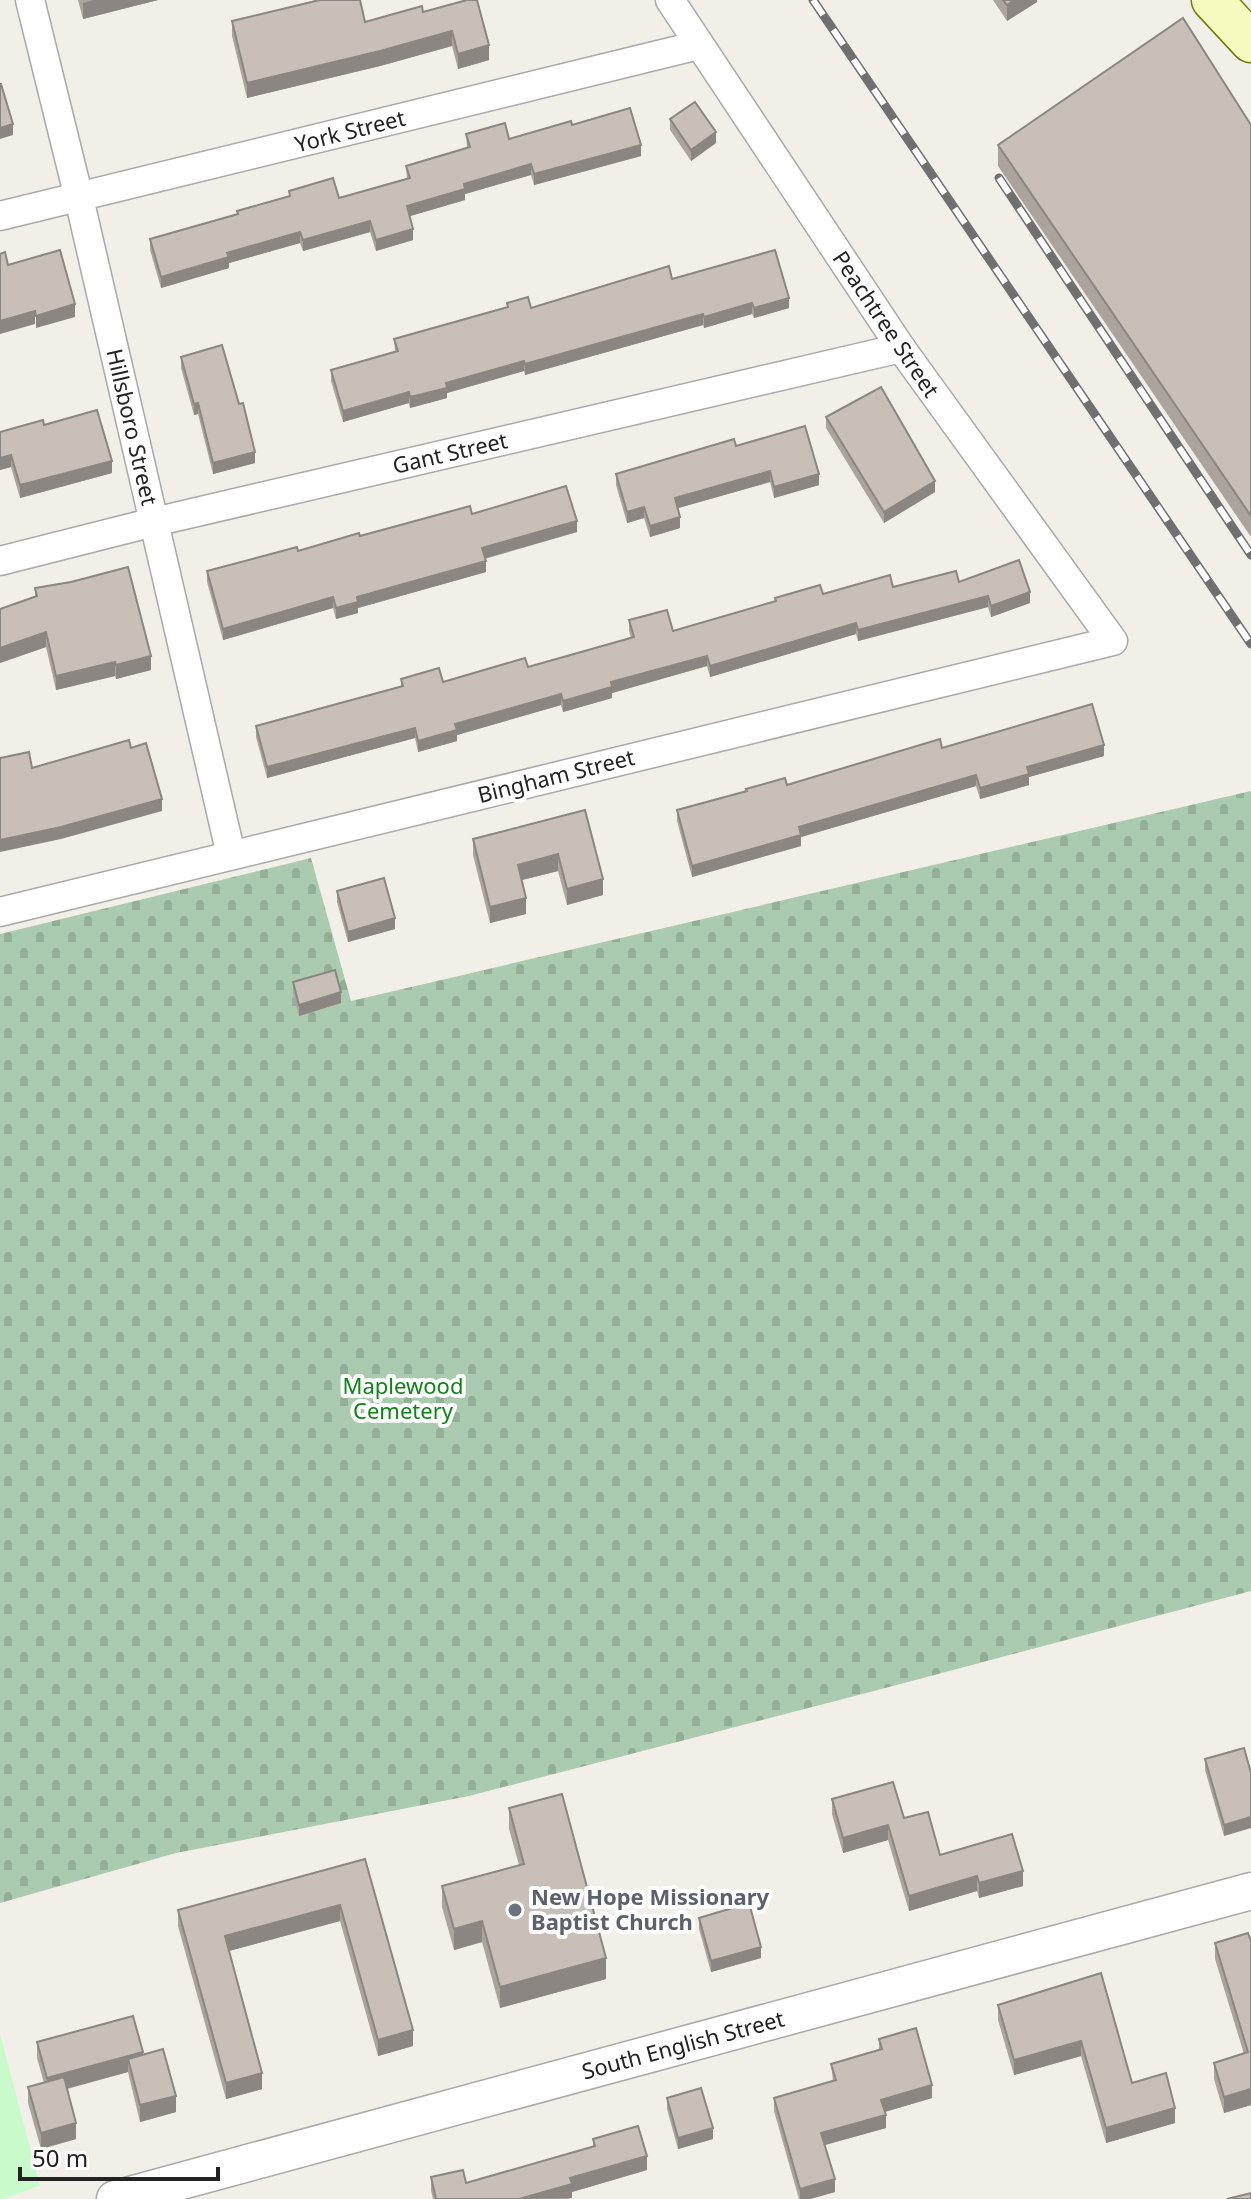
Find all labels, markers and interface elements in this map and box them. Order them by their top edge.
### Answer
street label: York Street [291,102,408,158]
street label: Peachtree Street [827,244,947,403]
street label: Hillsboro Street [100,346,166,508]
street label: Gant Street [389,424,510,480]
street label: Bingham Street [474,741,637,809]
park label: Maplewood Cemetery [343,1370,463,1425]
place label: New Hope Missionary Baptist Church [531,1881,770,1936]
marker: New Hope Missionary Baptist Church [506,1901,524,1919]
street label: South English Street [578,2003,787,2085]
scale bar [20,2131,218,2181]
text: 50 m [32,2141,88,2174]

